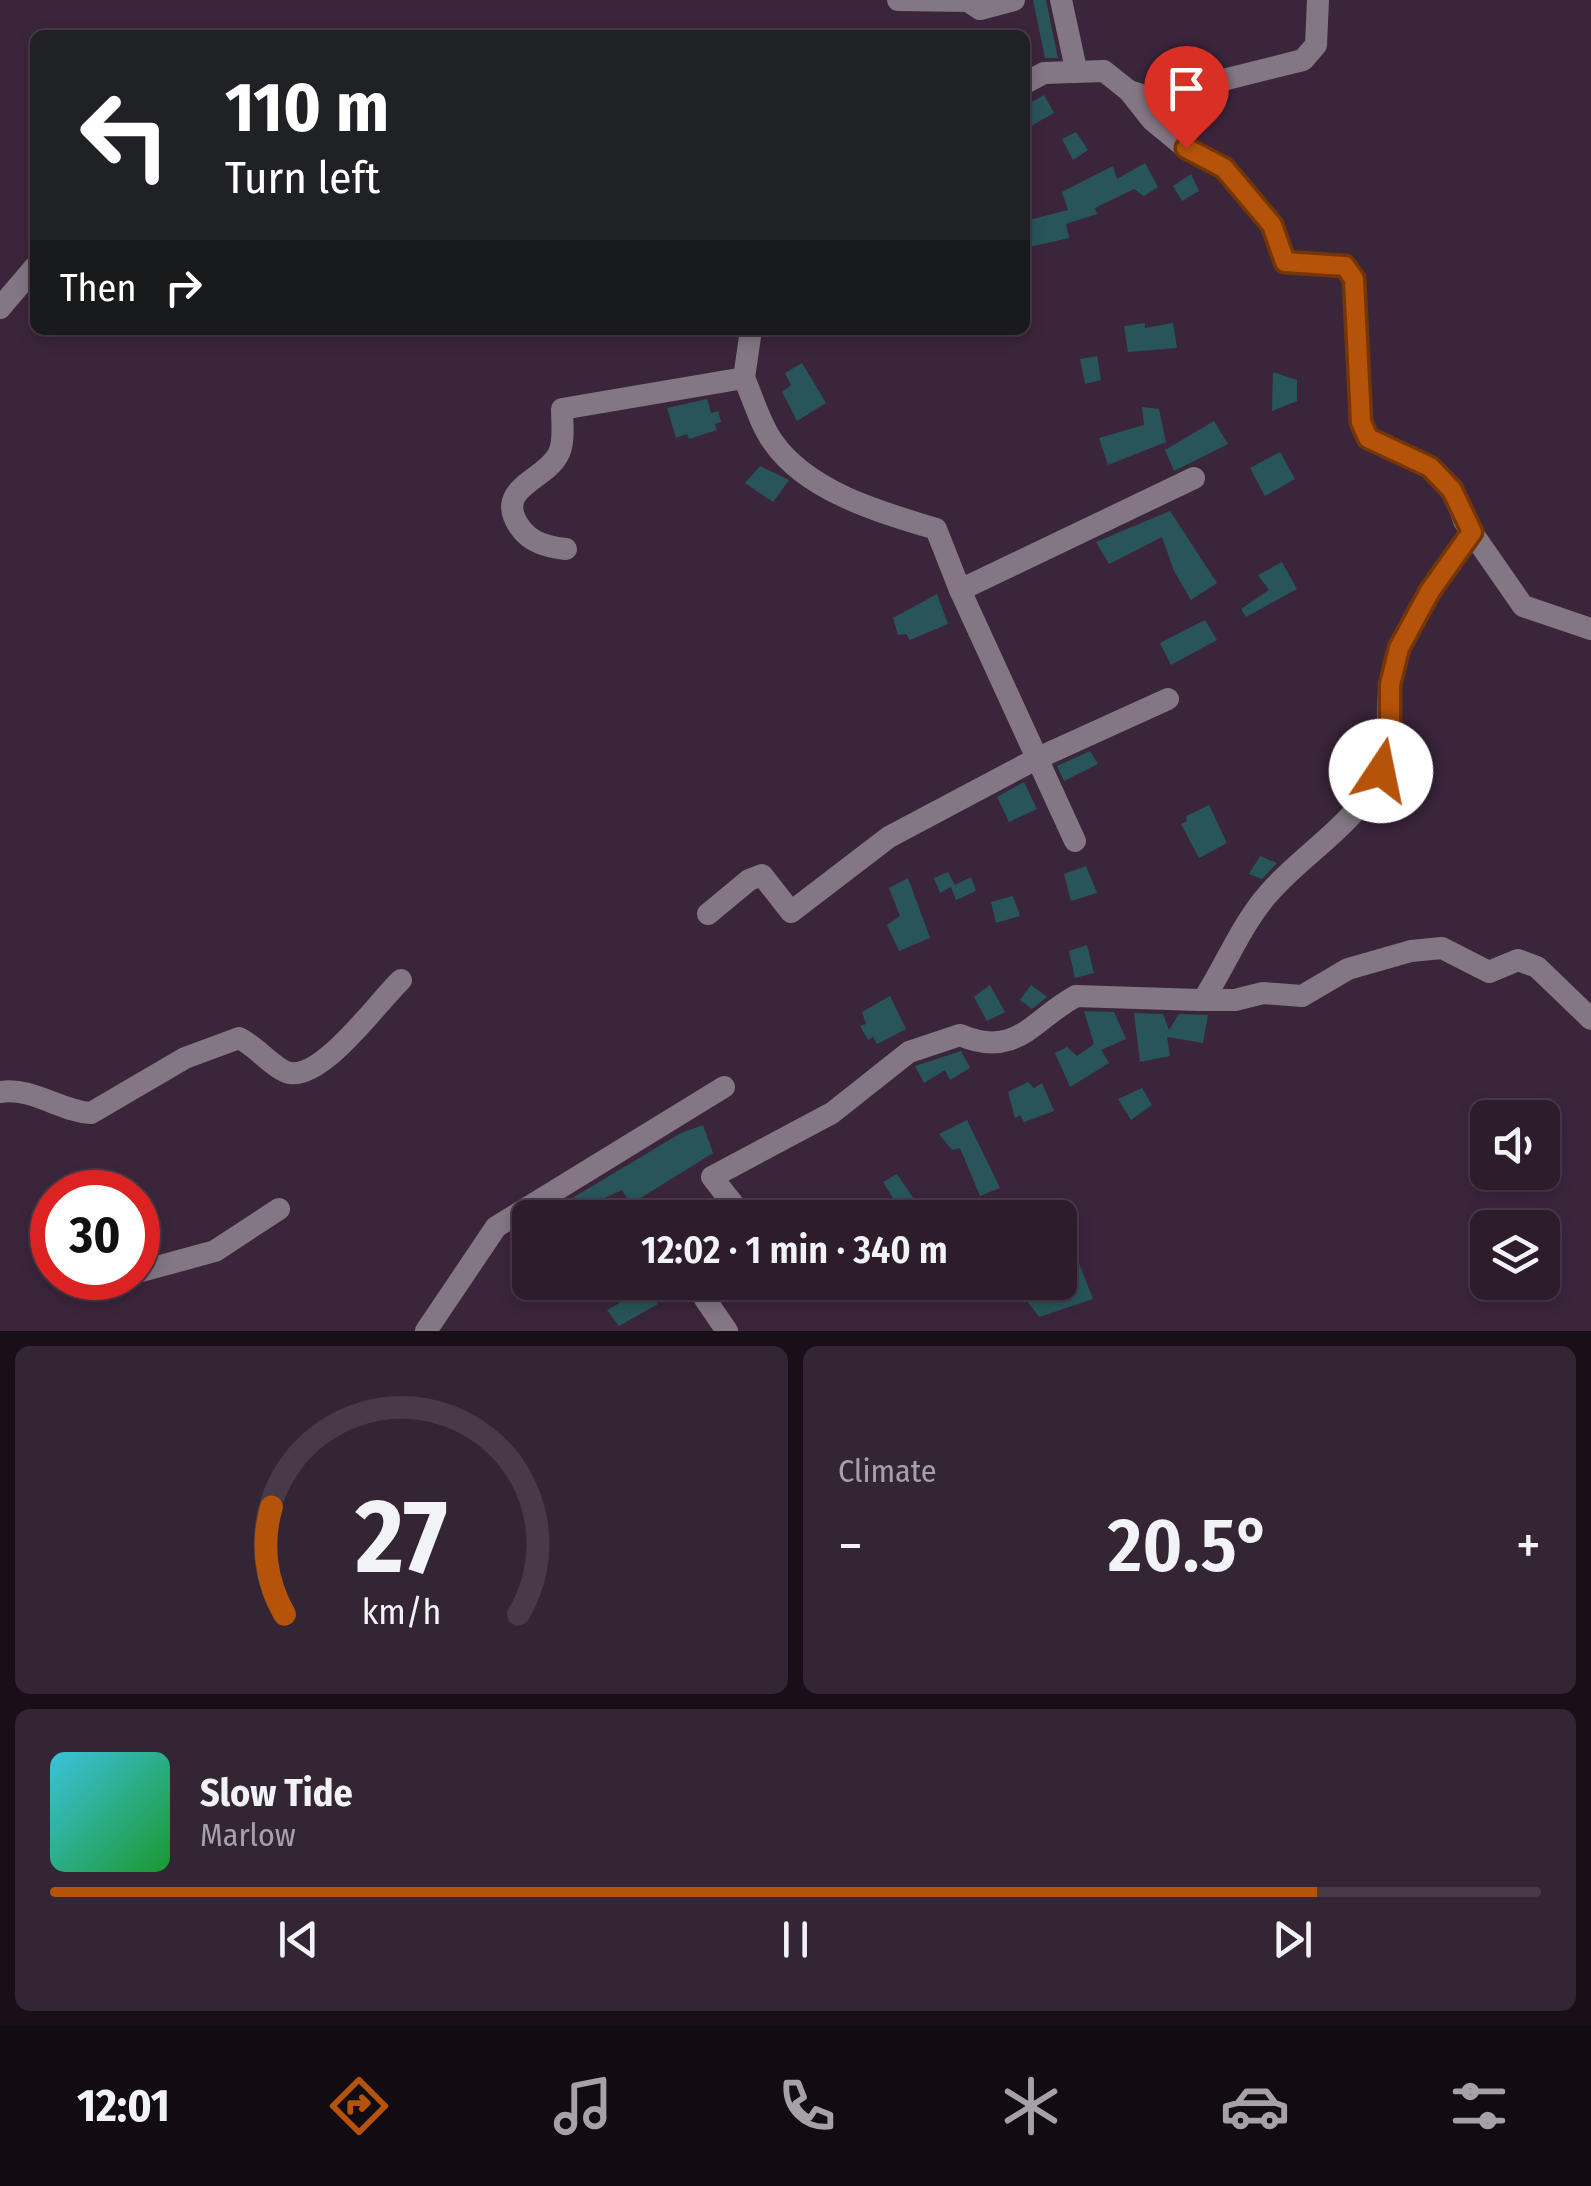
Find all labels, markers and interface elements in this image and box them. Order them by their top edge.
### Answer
pin [1144,46,1229,149]
icon: arrive [1159,61,1214,116]
text: 110 m [225,66,389,150]
icon: left [60,70,190,200]
text: Turn left [225,151,380,205]
icon: right [156,260,211,315]
text: Then [60,265,136,311]
position arrow [1329,719,1433,823]
map controls [1470,1100,1560,1300]
button: sound [1470,1100,1560,1190]
speed limit sign: 30 [30,1170,160,1300]
button: layers [1470,1210,1560,1300]
text: 12:02 · 1 min · 340 m [641,1227,948,1273]
text: Climate [838,1452,937,1490]
text: 27 [355,1475,447,1600]
text: 20.5° [1108,1501,1271,1591]
text: − [838,1513,863,1579]
text: + [1516,1513,1541,1579]
text: km/h [362,1591,441,1633]
text: Slow Tide [200,1770,353,1816]
text: Marlow [200,1816,296,1854]
icon: previous [271,1912,326,1967]
icon: pause [768,1912,823,1967]
icon: next [1265,1912,1320,1967]
icon: directions [324,2071,394,2141]
icon: music [548,2071,618,2141]
icon: phone [772,2071,842,2141]
icon: climate [996,2071,1066,2141]
icon: car [1220,2071,1290,2141]
icon: filters [1444,2071,1514,2141]
text: 12:01 [77,2079,170,2133]

